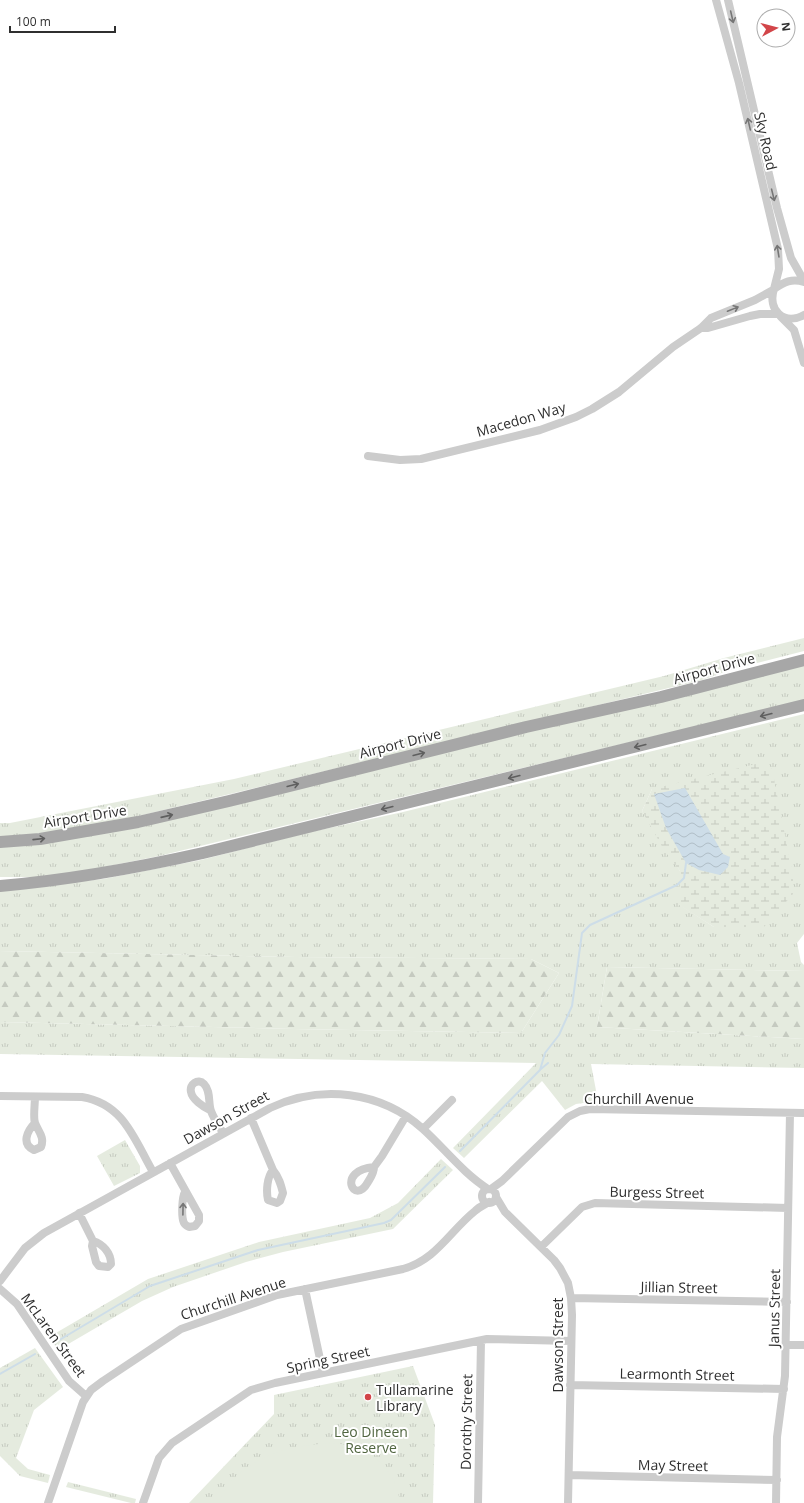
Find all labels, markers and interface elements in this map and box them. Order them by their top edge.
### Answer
scale bar [10,8,115,34]
north arrow [756,8,796,48]
one-way arrow [729,11,737,24]
text: 100 m [16,13,51,30]
text: N [778,21,794,32]
street label: Sky Road [750,110,782,172]
one-way arrow [744,118,752,131]
one-way arrow [770,188,778,201]
one-way arrow [774,245,782,258]
one-way arrow [727,304,739,312]
street label: Macedon Way [474,397,569,441]
street label: Airport Drive [671,648,757,688]
one-way arrow [760,711,773,719]
street label: Airport Drive [357,724,443,762]
one-way arrow [634,742,647,750]
one-way arrow [412,749,425,757]
one-way arrow [507,773,520,781]
one-way arrow [286,781,299,789]
street label: Airport Drive [42,800,128,832]
one-way arrow [381,804,394,812]
one-way arrow [160,811,173,819]
one-way arrow [32,835,45,842]
street label: Dawson Street [180,1086,272,1148]
street label: Churchill Avenue [584,1089,694,1108]
street label: Burgess Street [609,1182,705,1202]
one-way arrow [179,1203,186,1216]
street label: Janus Street [764,1269,784,1349]
street label: Churchill Avenue [178,1272,288,1324]
street label: Jillian Street [638,1277,718,1297]
street label: McLaren Street [17,1289,91,1381]
street label: Dawson Street [548,1297,567,1393]
street label: Spring Street [285,1341,371,1377]
street label: Learmonth Street [619,1363,735,1385]
street label: Dorothy Street [456,1374,476,1470]
place label: Tullamarine Library [376,1380,454,1415]
marker: Tullamarine Library [363,1392,373,1402]
park label: Leo Dineen Reserve [334,1422,408,1457]
street label: May Street [638,1455,708,1475]

